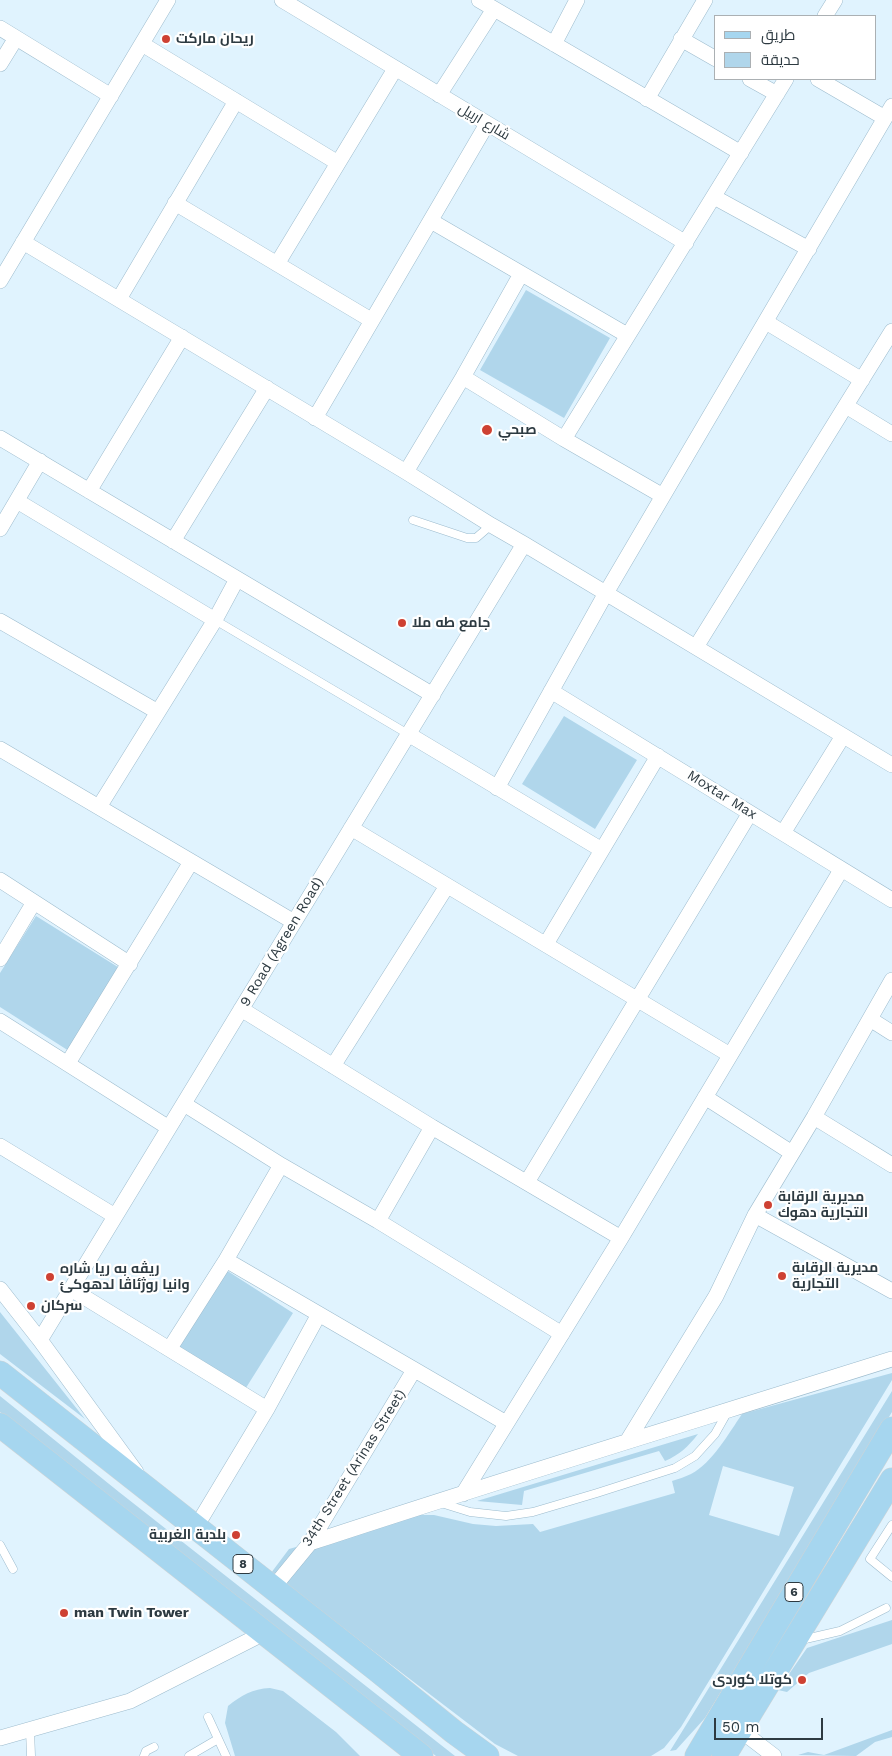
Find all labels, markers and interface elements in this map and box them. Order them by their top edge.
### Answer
legend [714,15,877,80]
text: طريق [761,26,795,44]
place label: ريحان ماركت [176,31,254,47]
marker: ريحان ماركت [160,33,172,45]
text: حديقة [761,51,800,69]
street label: شارع اربيل [455,100,513,144]
place label: صبحي [498,422,536,438]
marker: صبحي [480,423,494,437]
place label: جامع طه ملا [412,615,490,631]
marker: جامع طه ملا [396,617,408,629]
street label: Moxtar Max [684,767,760,823]
street label: 9 Road (Agreen Road) [237,874,327,1010]
place label: مديرية الرقابة التجارية دهوك [778,1189,868,1222]
marker: مديرية الرقابة التجارية دهوك [762,1199,774,1211]
place label: مديرية الرقابة التجارية [792,1260,878,1292]
place label: ريڤه به ريا شاره وانيا روژئاڤا لدهوكئ [60,1261,190,1294]
marker: مديرية الرقابة التجارية [776,1270,788,1282]
marker: ريڤه به ريا شاره وانيا روژئاڤا لدهوكئ [44,1271,56,1283]
place label: سركان [41,1298,82,1314]
marker: سركان [25,1300,37,1312]
street label: 34th Street (Arinas Street) [299,1387,409,1549]
place label: بلدية الغربية [149,1527,226,1543]
marker: بلدية الغربية [230,1529,242,1541]
road number: 8 [233,1555,253,1574]
road number: 6 [785,1582,803,1601]
place label: man Twin Tower [74,1605,189,1621]
marker: man Twin Tower [58,1607,70,1619]
place label: كوتلا كوردی [712,1672,792,1688]
marker: كوتلا كوردی [796,1674,808,1686]
scale bar [717,1708,826,1740]
text: 50 m [722,1718,759,1736]

